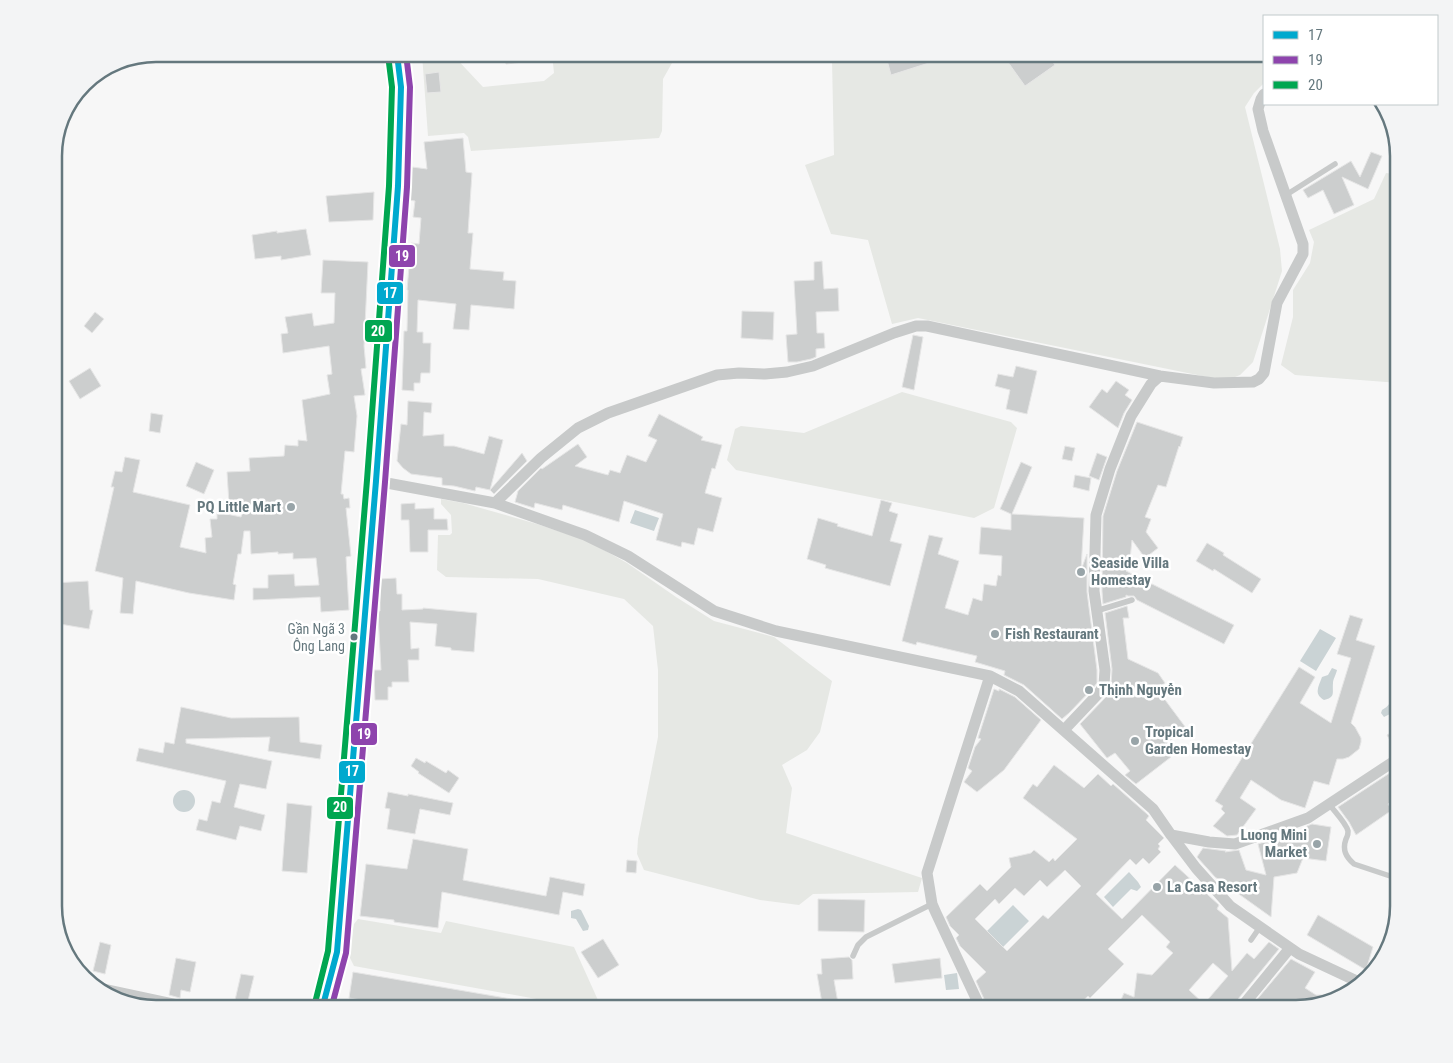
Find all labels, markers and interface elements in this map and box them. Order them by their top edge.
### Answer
legend [1263,15,1438,105]
text: 17 [1308,26,1323,44]
text: 19 [1308,51,1323,69]
text: 20 [1308,76,1323,94]
line badge: 19 [388,244,416,268]
text: 19 [395,248,409,264]
line badge: 17 [376,281,404,305]
text: 17 [383,285,397,301]
line badge: 20 [364,319,393,343]
text: 20 [371,323,385,339]
place label: PQ Little Mart [197,498,281,516]
marker: PQ Little Mart [285,501,297,513]
place label: Seaside Villa Homestay [1091,554,1169,589]
marker: Seaside Villa Homestay [1075,566,1087,578]
place label: Gần Ngã 3 Ông Lang [288,621,345,654]
place label: Fish Restaurant [1005,625,1099,643]
marker: Fish Restaurant [989,628,1001,640]
marker: Gần Ngã 3 Ông Lang [349,632,359,642]
place label: Thịnh Nguyễn [1099,681,1182,699]
marker: Thịnh Nguyễn [1083,684,1095,696]
line badge: 19 [350,722,378,746]
place label: Tropical Garden Homestay [1145,723,1251,758]
text: 19 [357,726,371,742]
marker: Tropical Garden Homestay [1129,735,1141,747]
line badge: 17 [338,760,366,784]
text: 17 [345,763,359,779]
line badge: 20 [326,796,354,820]
text: 20 [333,799,347,815]
place label: Luong Mini Market [1240,826,1307,861]
marker: Luong Mini Market [1311,838,1323,850]
place label: La Casa Resort [1167,878,1258,896]
marker: La Casa Resort [1151,881,1163,893]

